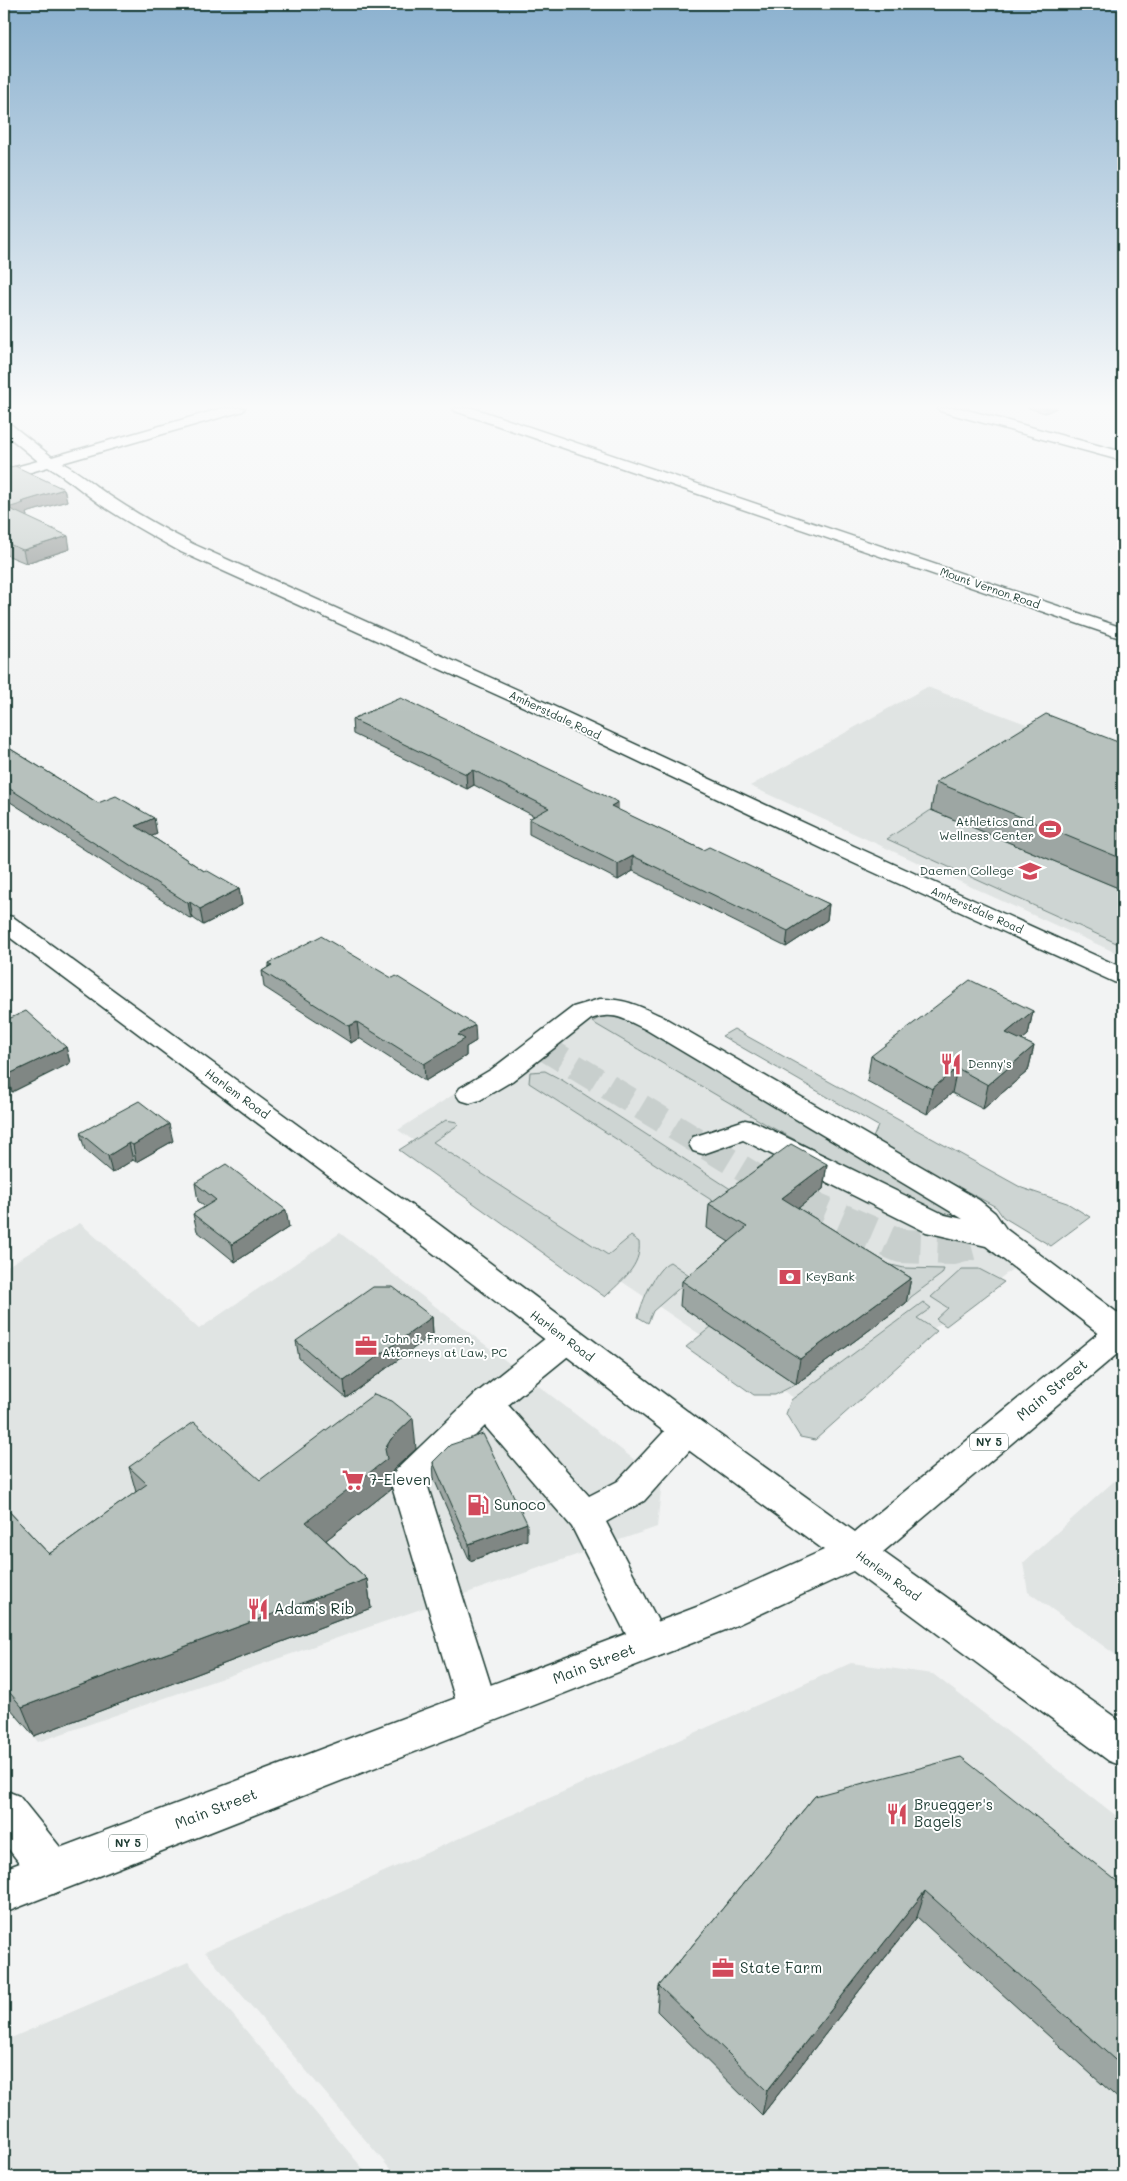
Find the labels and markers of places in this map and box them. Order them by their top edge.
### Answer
place label: Athletics and Wellness Center [939,813,1034,843]
sports icon: Athletics and Wellness Center [1037,816,1063,842]
school or university icon: Daemen College [1017,858,1043,884]
place label: Daemen College [920,862,1014,878]
restaurant icon: Denny's [938,1051,964,1077]
place label: Denny's [968,1055,1012,1071]
bank icon: KeyBank [777,1264,803,1290]
place label: KeyBank [806,1268,855,1284]
place label: John J. Fromen, Attorneys at Law, PC [382,1330,507,1360]
office icon: John J. Fromen, Attorneys at Law, PC [353,1333,379,1359]
supermarket icon: 7-Eleven [340,1467,366,1493]
place label: 7-Eleven [369,1469,431,1489]
fuel station icon: Sunoco [465,1492,491,1518]
place label: Sunoco [494,1494,546,1514]
restaurant icon: Adam's Rib [245,1596,271,1622]
place label: Adam's Rib [274,1598,354,1618]
place label: Bruegger's Bagels [914,1794,993,1831]
restaurant icon: Bruegger's Bagels [884,1801,910,1827]
office icon: State Farm [710,1955,736,1981]
place label: State Farm [740,1957,822,1977]

